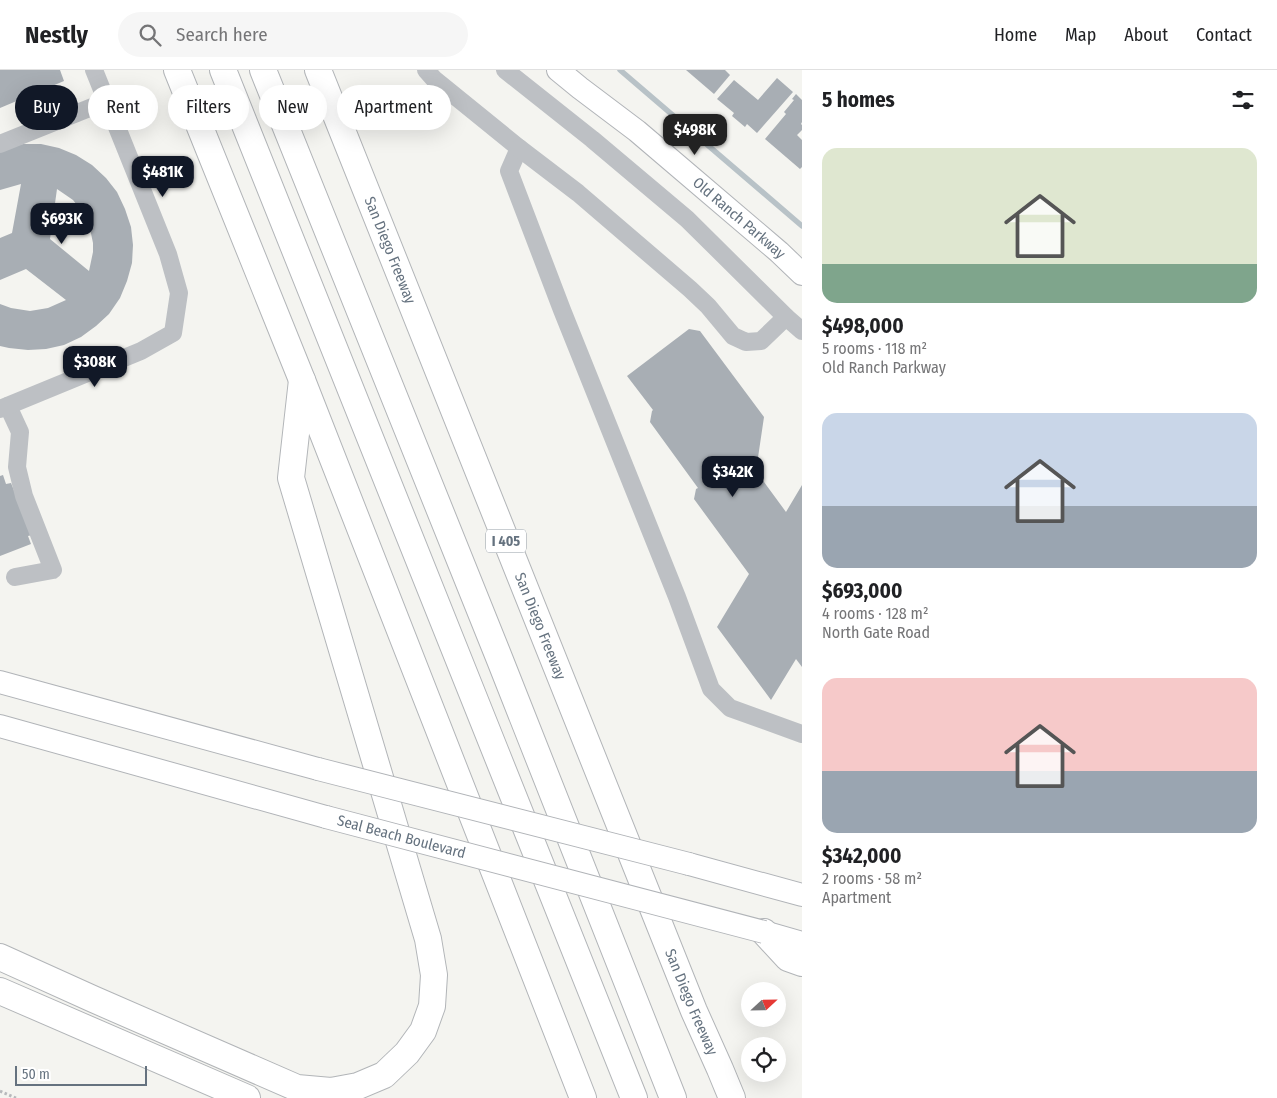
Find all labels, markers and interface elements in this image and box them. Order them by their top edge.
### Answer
search box [118,12,468,57]
text: Nestly [25,21,88,49]
icon: search [136,21,164,49]
text: Search here [176,23,268,46]
text: Home [994,24,1037,46]
text: Map [1065,24,1096,46]
text: About [1124,24,1168,46]
text: Contact [1196,24,1252,46]
chip: Buy [15,85,78,130]
chip: Rent [88,85,158,130]
chip: Filters [168,85,249,130]
chip: New [259,85,327,130]
chip: Apartment [337,85,451,130]
icon: filters [1229,86,1257,114]
text: 5 homes [822,87,895,113]
pin: $498K [660,114,730,156]
text: $498K [674,120,716,139]
pin: $481K [128,156,198,198]
text: $481K [143,162,183,181]
street label: Old Ranch Parkway [689,173,790,263]
icon: home [995,181,1085,271]
street label: San Diego Freeway [361,194,420,307]
pin: $693K [27,202,97,245]
text: $693K [42,209,82,228]
text: $498,000 [822,313,904,339]
text: 5 rooms · 118 m² [822,339,927,358]
pin: $308K [60,346,130,388]
text: $308K [74,352,116,371]
text: Old Ranch Parkway [822,358,946,377]
icon: home [995,446,1085,536]
pin: $342K [698,456,768,498]
text: $342K [713,462,753,481]
road number: I 405 [486,530,526,552]
street label: San Diego Freeway [511,570,570,683]
text: $693,000 [822,578,902,604]
text: 4 rooms · 128 m² [822,604,929,623]
text: North Gate Road [822,623,930,642]
icon: home [995,711,1085,801]
street label: Seal Beach Boulevard [335,811,468,862]
text: $342,000 [822,843,902,869]
text: 2 rooms · 58 m² [822,869,922,888]
text: Apartment [822,888,891,907]
street label: San Diego Freeway [661,946,722,1058]
north arrow [741,982,786,1028]
map controls [741,982,786,1082]
button: locate [741,1037,786,1082]
scale bar [15,1063,148,1086]
text: 50 m [22,1066,50,1083]

